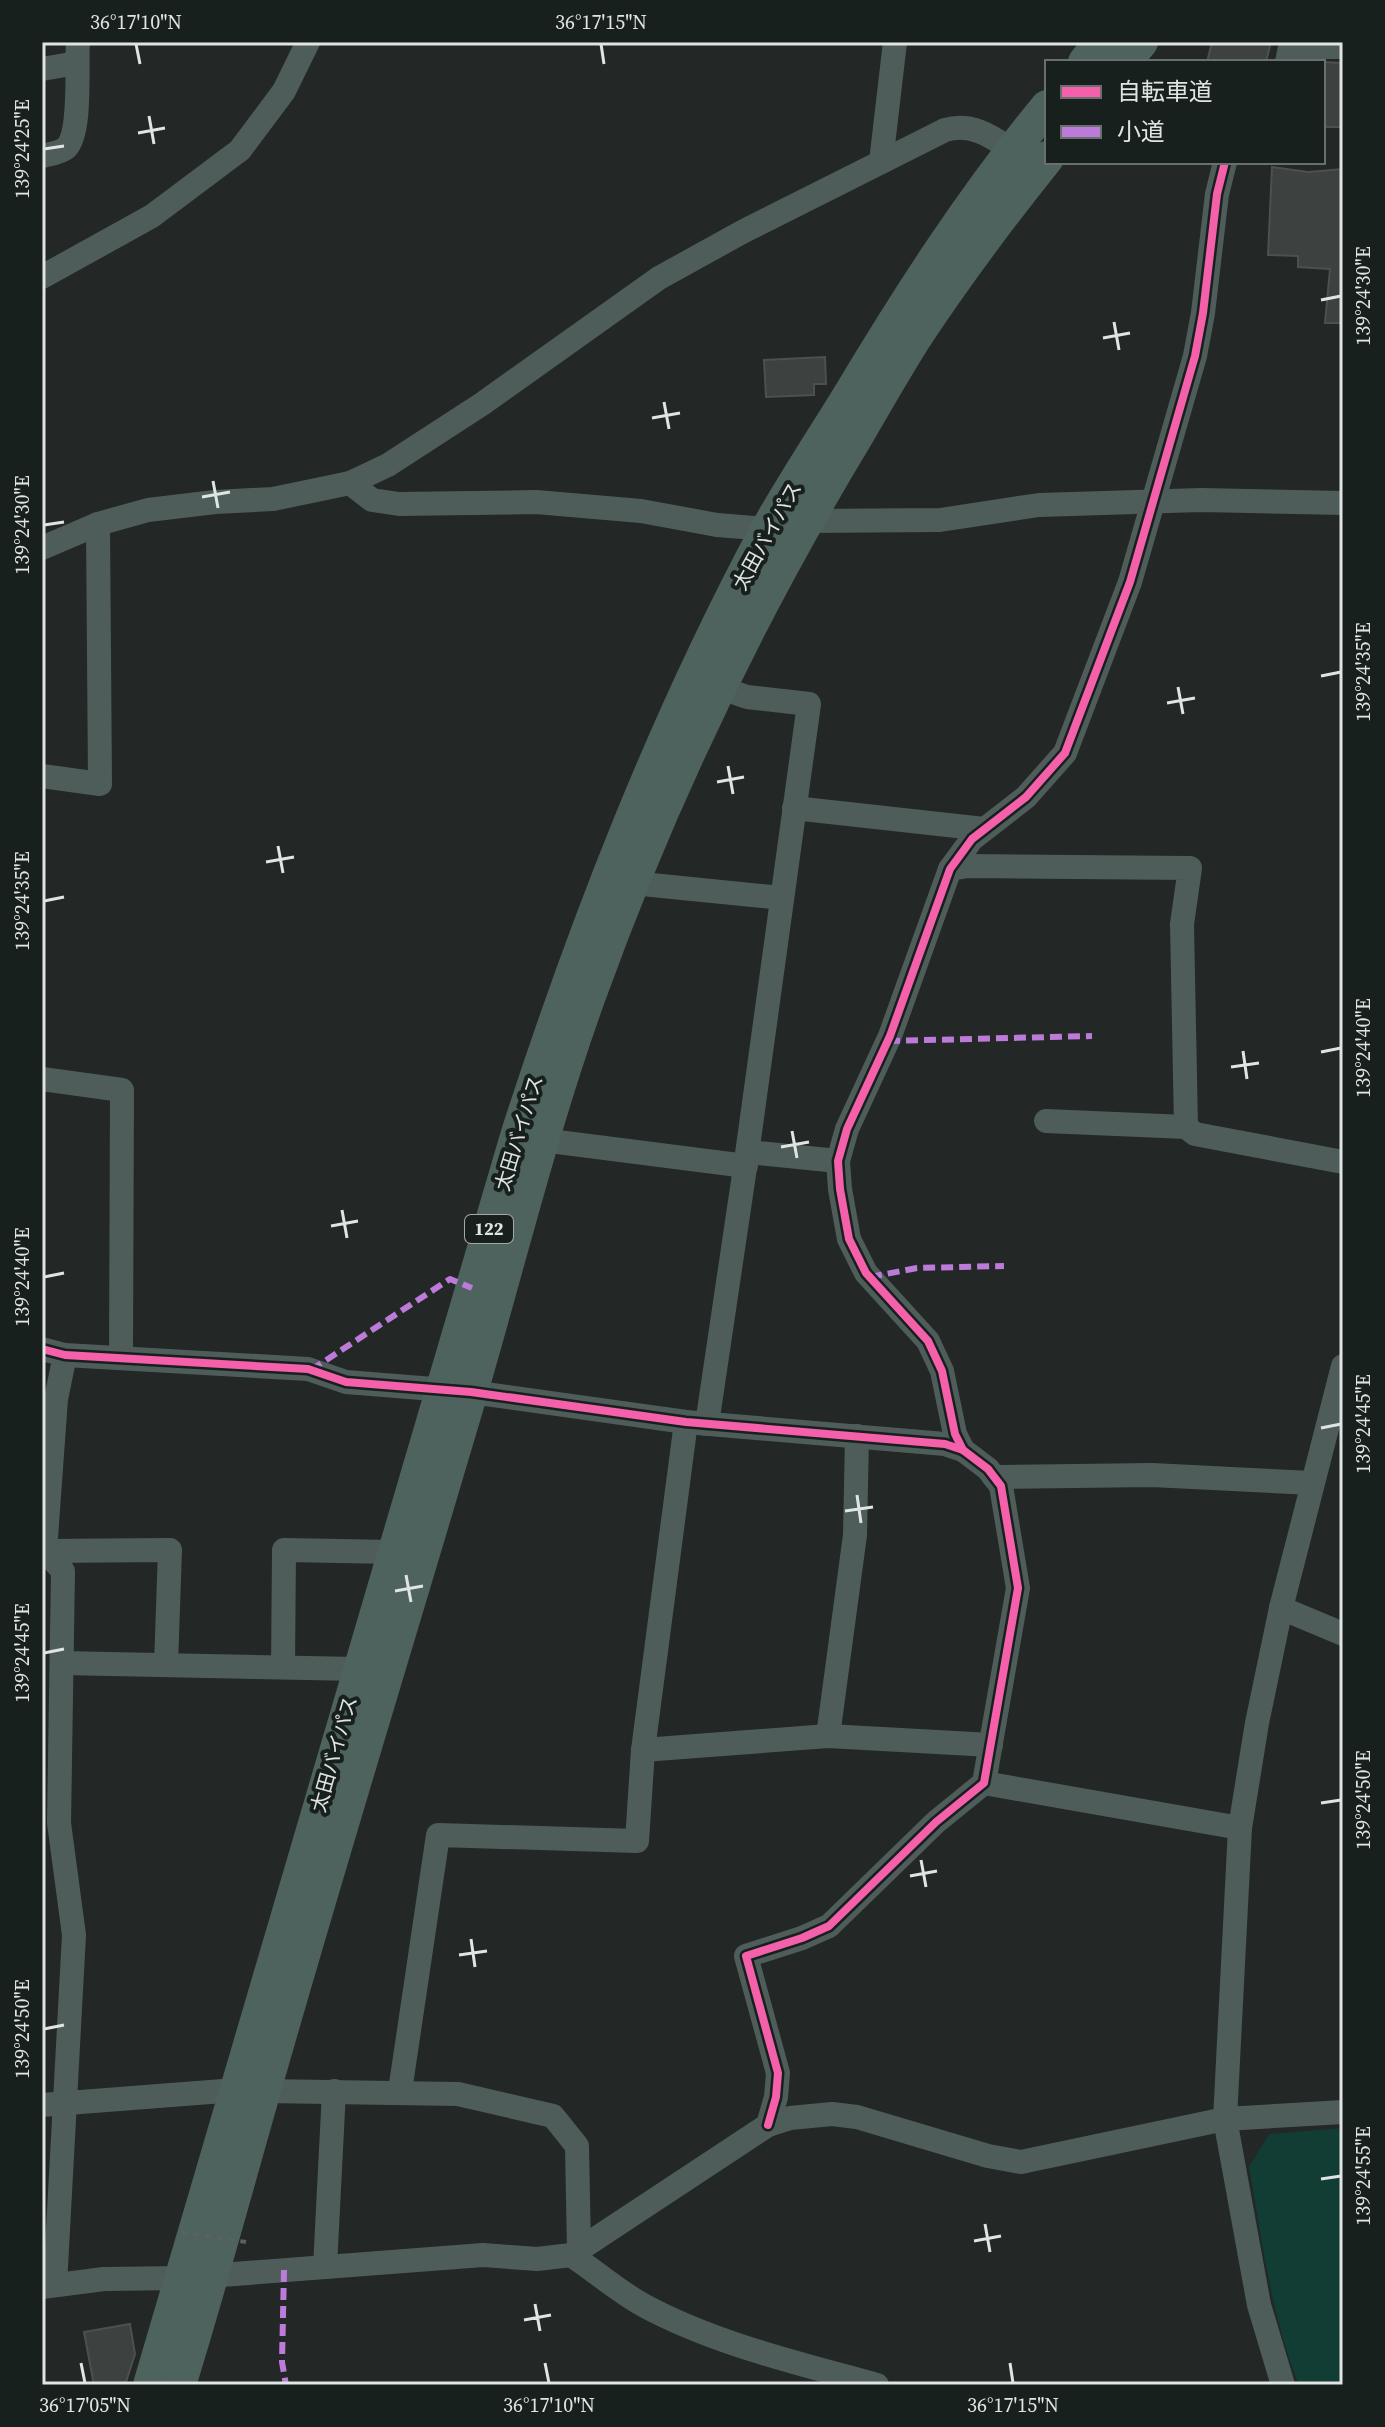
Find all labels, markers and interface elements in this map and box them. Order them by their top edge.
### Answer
text: 36°17'10"N [90,8,182,36]
text: 36°17'15"N [555,8,647,36]
legend [1045,60,1325,164]
text: 自転車道 [1117,75,1213,108]
text: 139°24'25"E [8,99,36,199]
text: 小道 [1117,115,1165,148]
text: 139°24'30"E [1349,246,1377,346]
text: 139°24'30"E [8,475,36,575]
street label: 太田バイパス [726,477,808,595]
text: 139°24'35"E [1349,622,1377,722]
text: 139°24'35"E [8,851,36,951]
text: 139°24'40"E [1349,998,1377,1098]
street label: 太田バイパス [488,1072,550,1194]
road number: 122 [465,1215,513,1243]
text: 139°24'40"E [8,1227,36,1327]
text: 139°24'45"E [1349,1374,1377,1474]
text: 139°24'45"E [8,1603,36,1703]
street label: 太田バイパス [304,1693,364,1815]
text: 139°24'50"E [1349,1750,1377,1850]
text: 139°24'50"E [8,1979,36,2079]
text: 139°24'55"E [1349,2126,1377,2226]
text: 36°17'05"N [39,2391,131,2419]
text: 36°17'10"N [503,2391,595,2419]
text: 36°17'15"N [967,2391,1059,2419]

